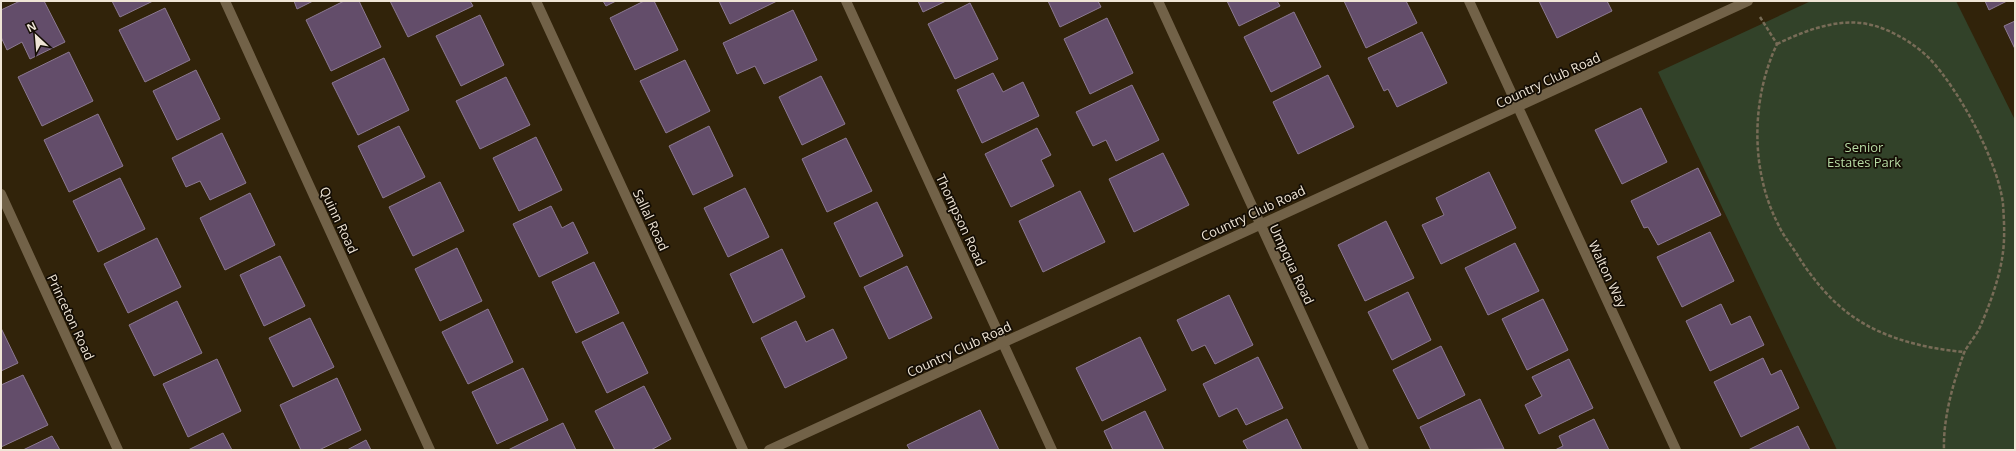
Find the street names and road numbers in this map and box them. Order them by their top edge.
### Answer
street label: Country Club Road [1493,48,1603,112]
street label: Thompson Road [932,171,990,269]
street label: Country Club Road [1198,181,1308,245]
street label: Quinn Road [316,184,362,256]
street label: Sallal Road [629,186,673,254]
street label: Umpqua Road [1265,221,1319,307]
street label: Walton Way [1585,238,1632,311]
street label: Princeton Road [43,271,99,363]
street label: Country Club Road [904,317,1014,381]

